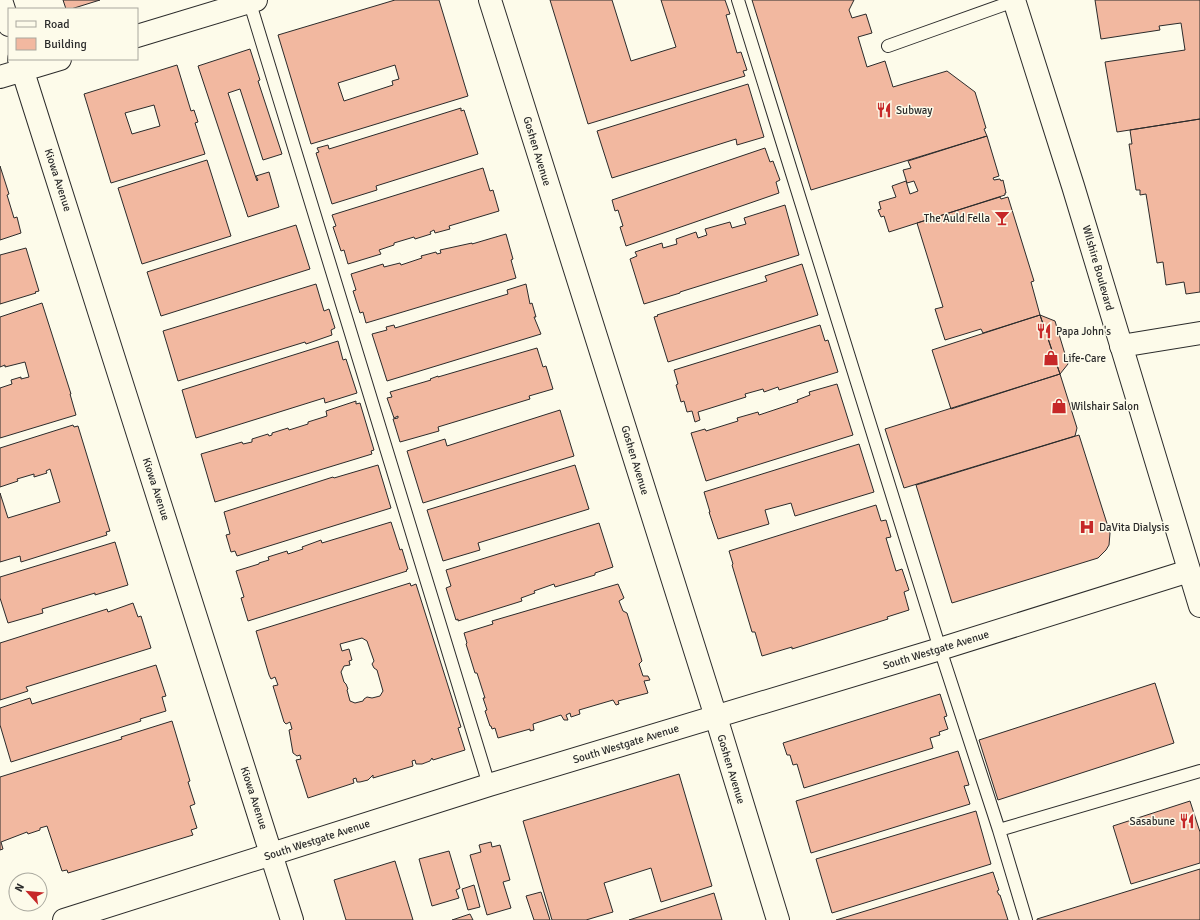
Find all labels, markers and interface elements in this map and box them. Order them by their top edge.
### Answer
legend [8,8,138,60]
text: Road [44,17,70,32]
text: Building [44,37,87,52]
restaurant icon: Subway [875,101,893,119]
place label: Subway [896,104,933,117]
street label: Goshen Avenue [520,115,554,187]
street label: Kiowa Avenue [42,147,74,213]
bar icon: The Auld Fella [993,209,1011,227]
place label: The Auld Fella [924,212,990,225]
street label: Wilshire Boulevard [1080,224,1116,312]
restaurant icon: Papa John's [1035,322,1053,340]
place label: Papa John's [1056,325,1111,338]
shop icon: Life-Care [1042,349,1060,367]
place label: Life-Care [1063,352,1106,365]
shop icon: Wilshair Salon [1050,397,1068,415]
place label: Wilshair Salon [1071,400,1139,413]
street label: Goshen Avenue [618,424,652,496]
street label: Kiowa Avenue [140,456,172,522]
hospital icon: DaVita Dialysis [1078,518,1096,536]
place label: DaVita Dialysis [1099,521,1169,534]
street label: South Westgate Avenue [881,628,991,672]
street label: South Westgate Avenue [571,722,681,766]
street label: Goshen Avenue [714,733,748,805]
street label: Kiowa Avenue [238,765,270,831]
restaurant icon: Sasabune [1178,812,1196,830]
place label: Sasabune [1130,815,1175,828]
street label: South Westgate Avenue [262,817,372,863]
north arrow [8,872,48,912]
text: N [12,881,27,894]

